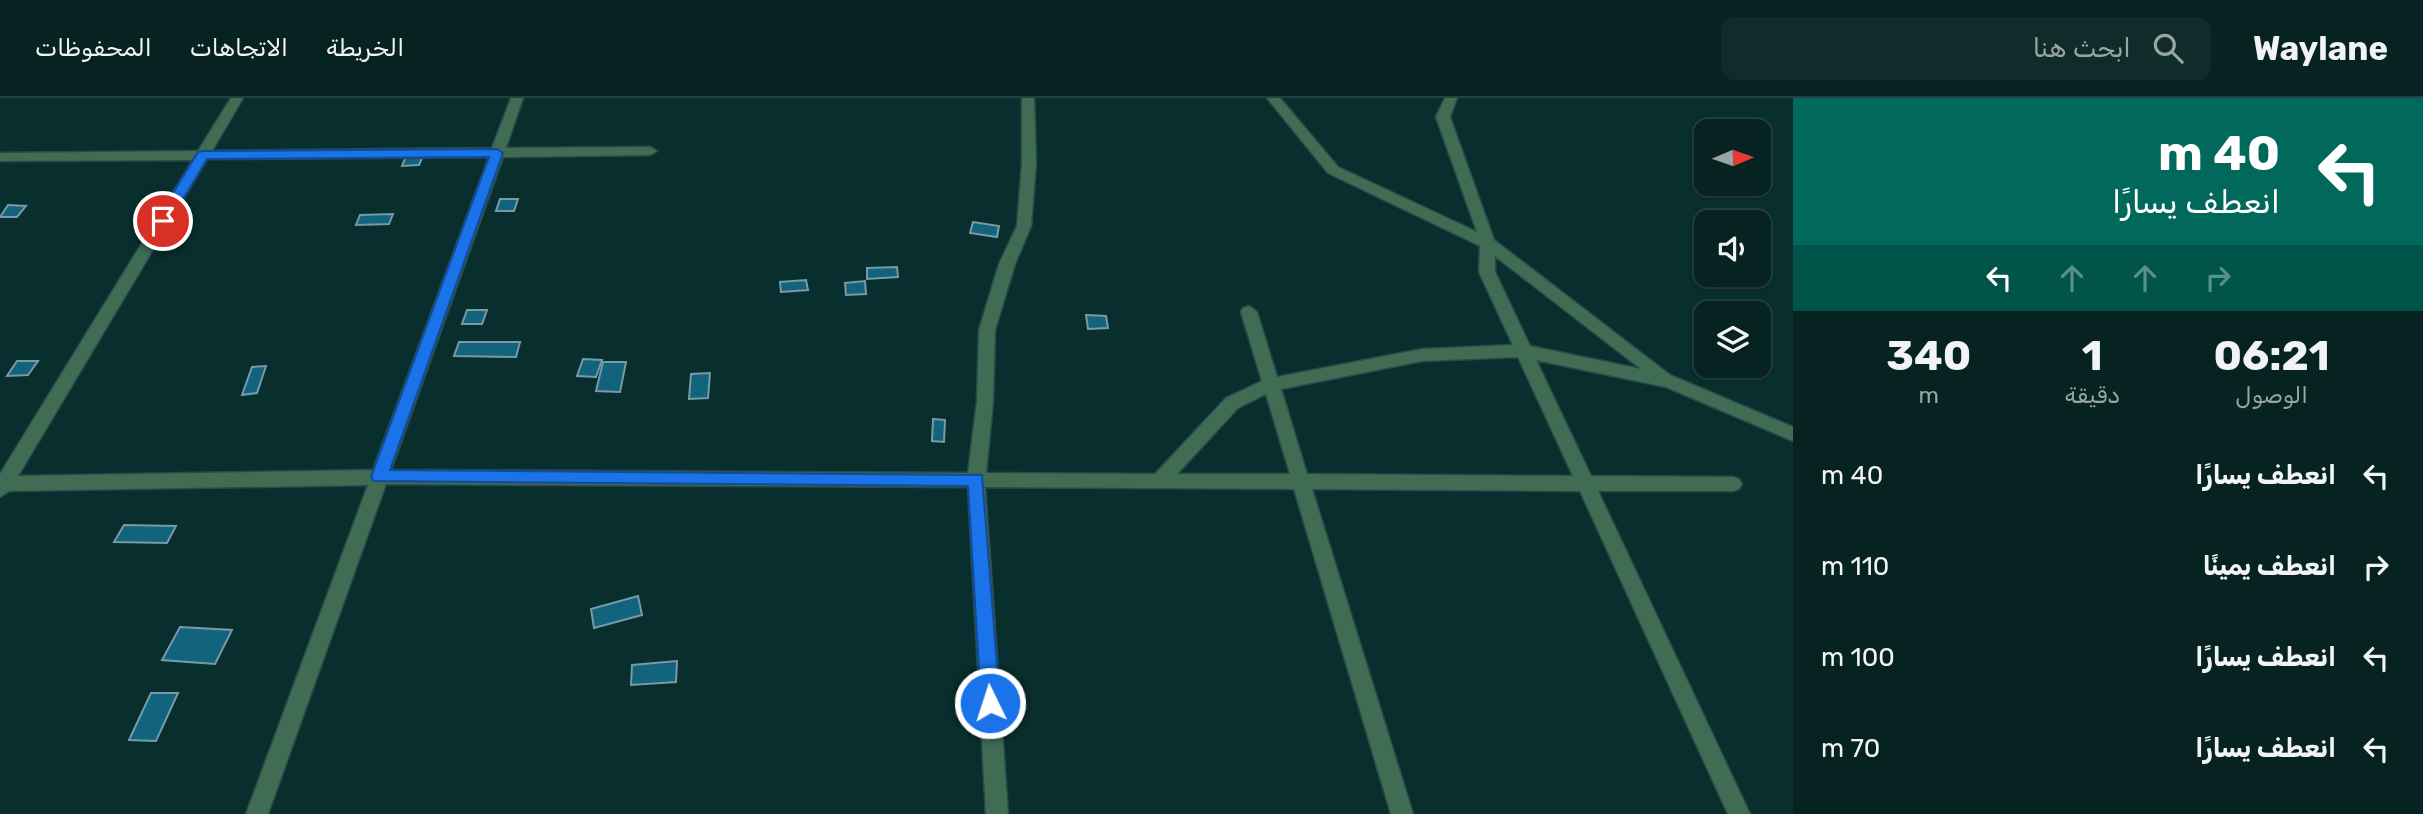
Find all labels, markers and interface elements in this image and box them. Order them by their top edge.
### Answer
search box [1721,17,2211,80]
icon: search [2149,29,2187,67]
text: Waylane [2253,29,2388,68]
text: ابحث هنا [2033,33,2131,64]
text: المحفوظات [35,34,152,62]
text: الاتجاهات [190,34,288,62]
text: الخريطة [326,34,404,62]
north arrow [1694,119,1771,196]
map controls [1694,119,1771,378]
text: 40 m [2158,124,2280,182]
icon: left [2304,126,2395,217]
text: انعطف يسارًا [2112,183,2280,221]
pin [133,191,193,251]
icon: arrive [144,202,182,240]
button: sound [1694,210,1771,287]
icon: left [1980,259,2018,297]
icon: ahead [2053,259,2091,297]
icon: ahead [2126,259,2164,297]
icon: right [2199,259,2237,297]
button: layers [1694,301,1771,378]
text: 340 [1886,331,1971,381]
text: 1 [2082,331,2103,381]
text: 06:21 [2213,331,2330,381]
text: m [1919,381,1939,409]
text: دقيقة [2065,381,2120,409]
text: الوصول [2235,381,2308,409]
icon: left [2357,457,2395,495]
text: 40 m [1821,460,1883,491]
text: انعطف يسارًا [2195,460,2336,491]
icon: right [2357,548,2395,586]
text: 110 m [1821,551,1889,582]
text: انعطف يمينًا [2203,551,2336,582]
icon: left [2357,639,2395,677]
text: 100 m [1821,642,1895,673]
text: انعطف يسارًا [2195,642,2336,673]
position arrow [953,666,1027,740]
icon: left [2357,730,2395,768]
text: 70 m [1821,733,1880,764]
text: انعطف يسارًا [2195,733,2336,764]

